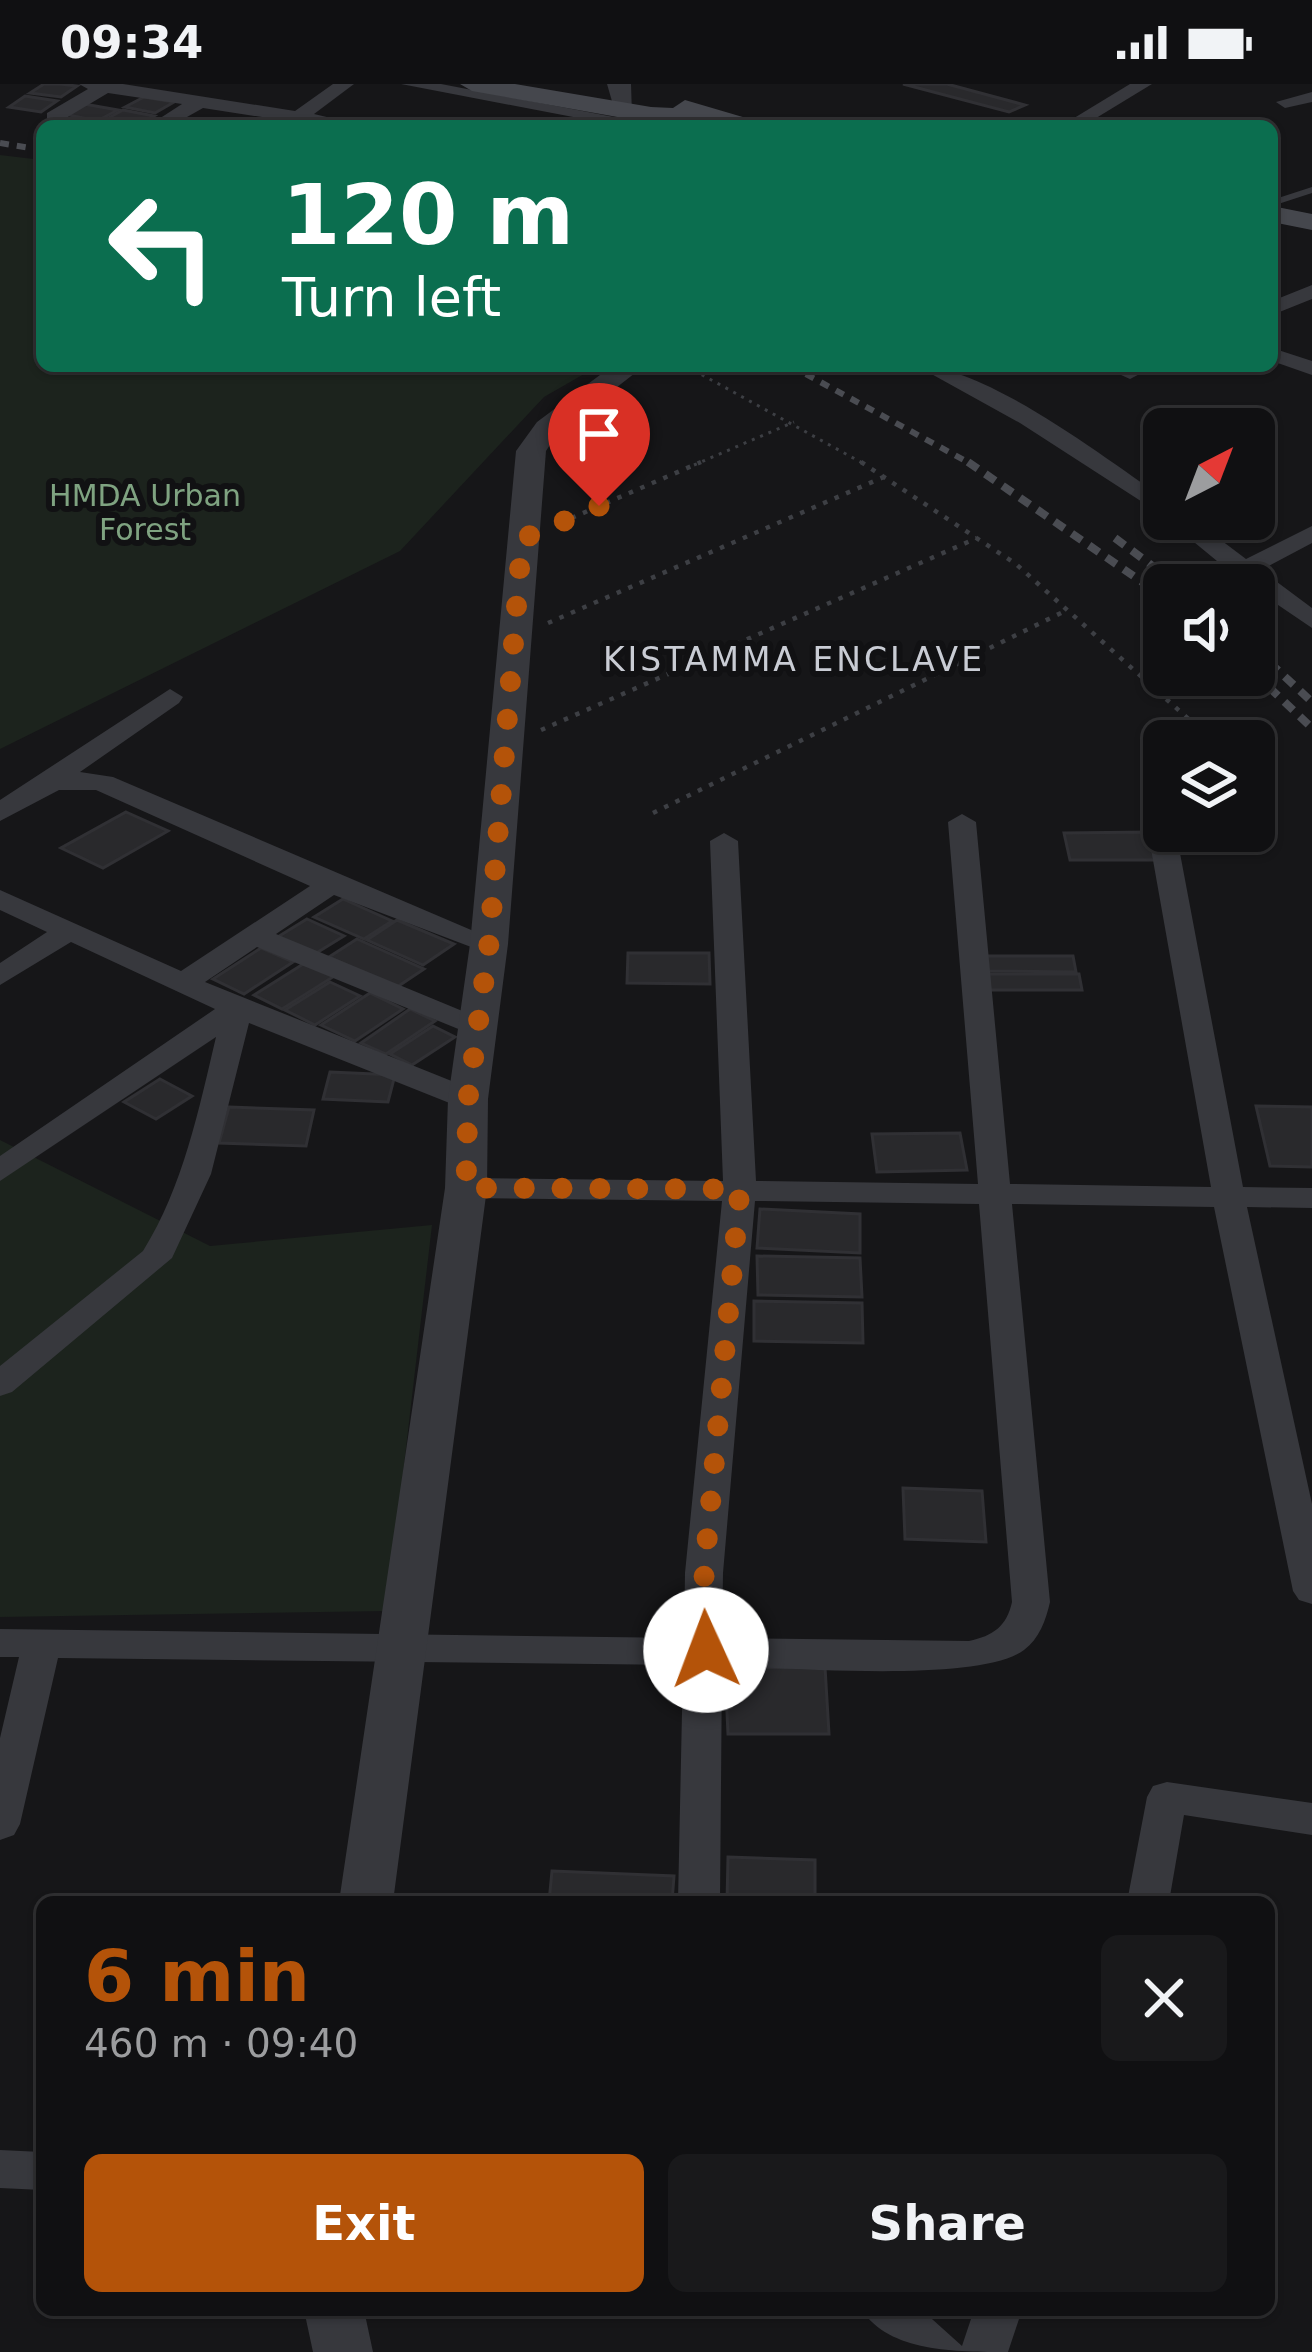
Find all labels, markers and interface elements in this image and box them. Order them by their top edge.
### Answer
text: 09:34 [60,16,203,69]
text: 120 m [282,166,574,264]
icon: left [84,168,240,324]
text: Turn left [282,266,501,329]
pin [548,383,650,506]
icon: arrive [566,401,632,467]
north arrow [1143,408,1275,540]
map controls [1143,408,1275,852]
park label: HMDA Urban Forest [49,478,241,547]
button: sound [1143,564,1275,696]
district label: KISTAMMA ENCLAVE [603,640,985,679]
button: layers [1143,720,1275,852]
position arrow [643,1587,769,1713]
text: 6 min [84,1934,310,2018]
button: close [1101,1935,1227,2061]
text: 460 m · 09:40 [84,2021,358,2066]
button: Exit [84,2154,644,2292]
button: Share [668,2154,1227,2292]

